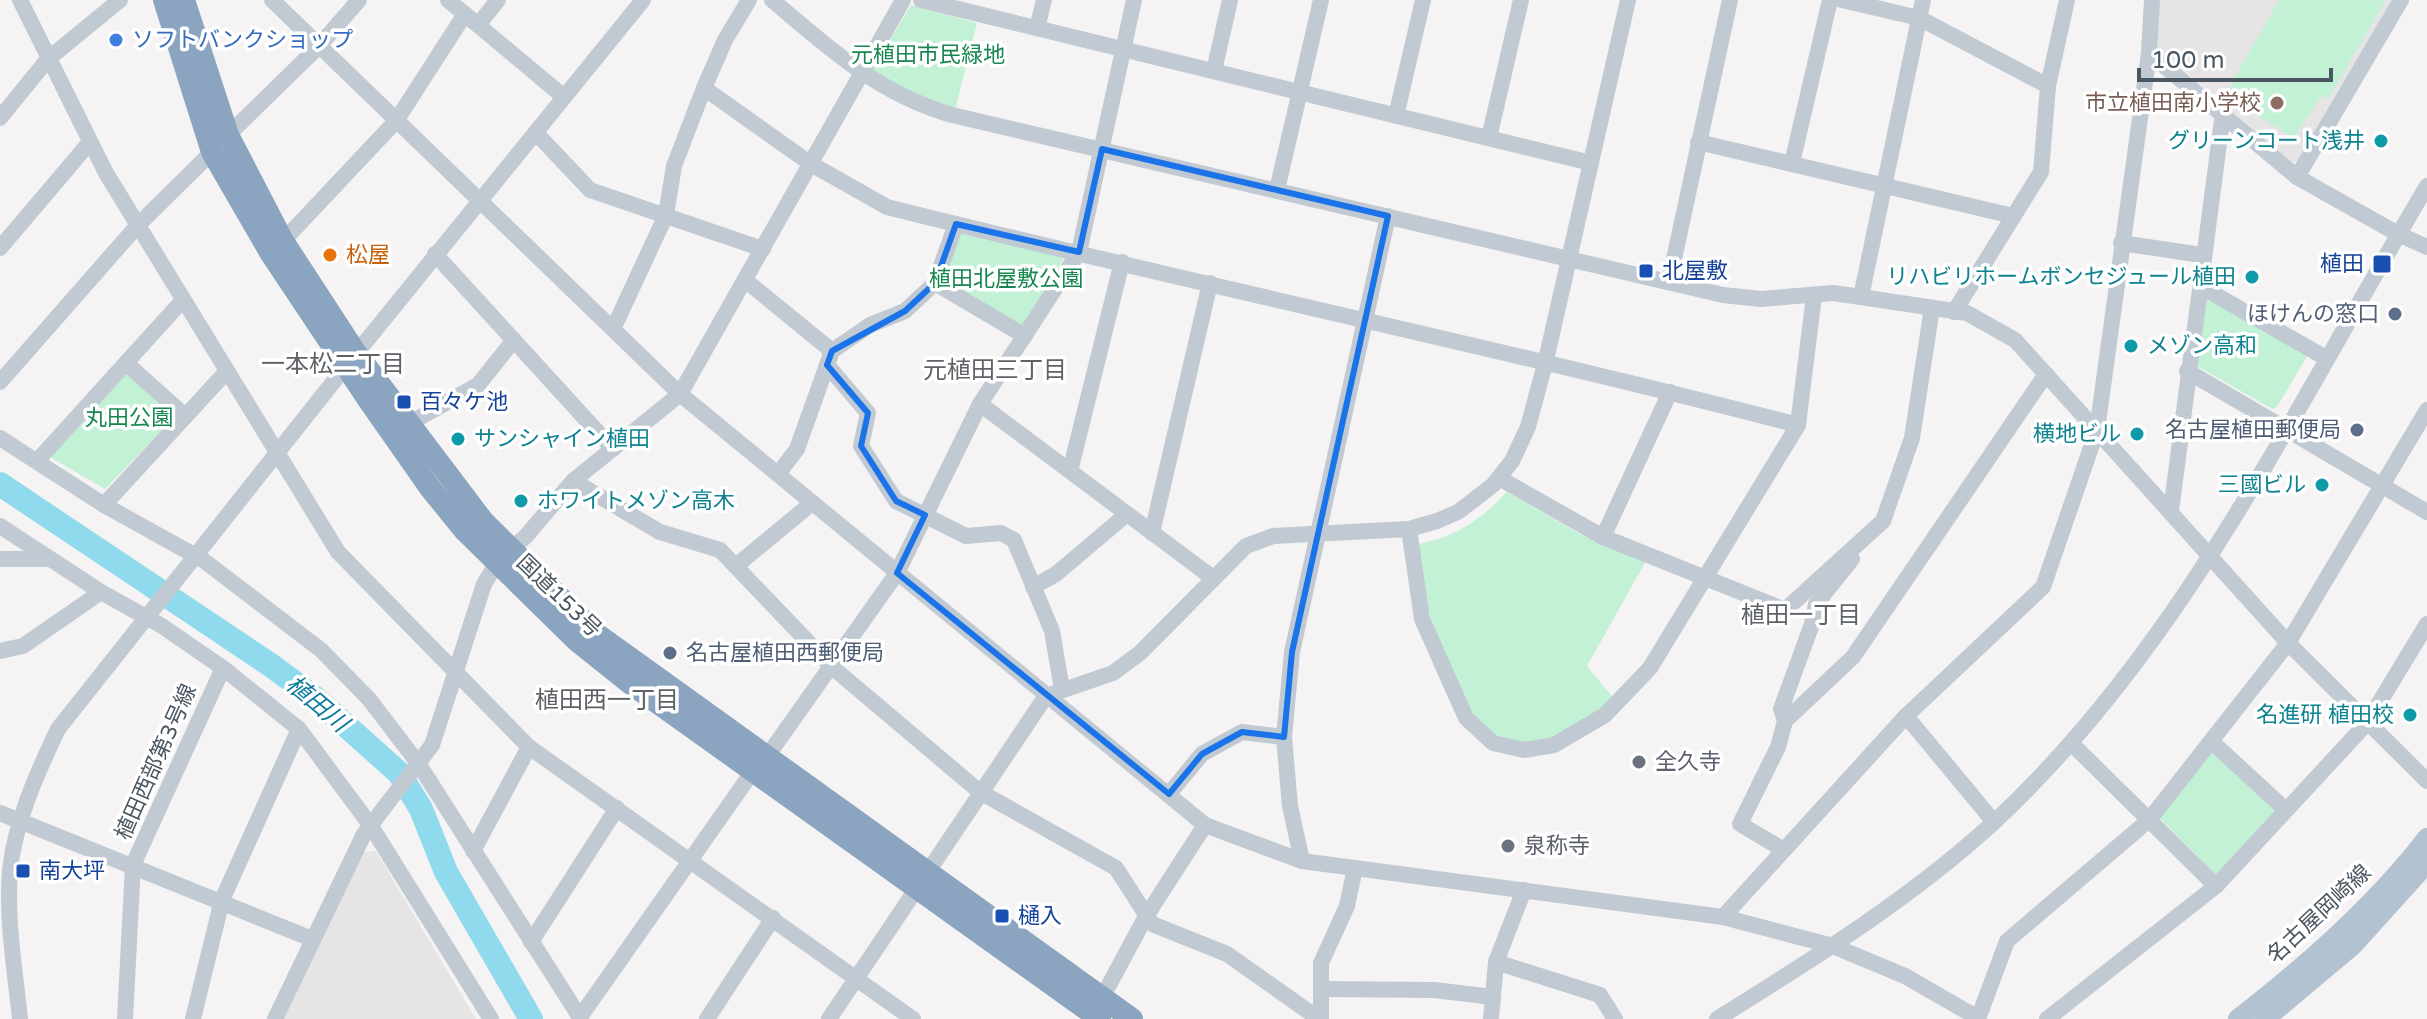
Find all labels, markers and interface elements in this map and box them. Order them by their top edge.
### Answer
place label: ソフトバンクショップ [132,27,353,53]
marker: ソフトバンクショップ [107,31,125,49]
scale bar [2139,32,2331,82]
park label: 元植田市民緑地 [851,42,1005,68]
text: 100 m [2151,46,2225,75]
place label: 市立植田南小学校 [2085,90,2261,116]
marker: 市立植田南小学校 [2268,94,2286,112]
place label: グリーンコート浅井 [2168,128,2365,154]
marker: グリーンコート浅井 [2372,132,2390,150]
place label: 松屋 [346,242,390,268]
marker: 松屋 [321,246,339,264]
place label: 植田 [2320,251,2364,277]
marker: 植田 [2371,253,2393,275]
place label: 北屋敷 [1662,258,1728,284]
marker: 北屋敷 [1637,262,1655,280]
place label: リハビリホームボンセジュール植田 [1886,264,2236,290]
park label: 植田北屋敷公園 [929,266,1083,292]
marker: リハビリホームボンセジュール植田 [2243,268,2261,286]
place label: ほけんの窓口 [2247,301,2379,327]
marker: ほけんの窓口 [2386,305,2404,323]
place label: メゾン高和 [2147,333,2257,359]
marker: メゾン高和 [2122,337,2140,355]
district label: 一本松二丁目 [261,350,405,379]
district label: 元植田三丁目 [923,356,1067,385]
place label: 百々ケ池 [420,389,508,415]
marker: 百々ケ池 [395,393,413,411]
park label: 丸田公園 [85,405,173,431]
place label: 名古屋植田郵便局 [2165,417,2341,443]
place label: 横地ビル [2033,421,2121,447]
marker: 名古屋植田郵便局 [2348,421,2366,439]
marker: 横地ビル [2128,425,2146,443]
place label: サンシャイン植田 [474,426,650,452]
marker: サンシャイン植田 [449,430,467,448]
place label: 三國ビル [2218,472,2306,498]
marker: 三國ビル [2313,476,2331,494]
place label: ホワイトメゾン高木 [537,488,735,514]
marker: ホワイトメゾン高木 [512,492,530,510]
street label: 国道153号 [511,549,607,643]
district label: 植田一丁目 [1741,601,1861,630]
place label: 名古屋植田西郵便局 [686,640,884,666]
marker: 名古屋植田西郵便局 [661,644,679,662]
water label: 植田川 [280,670,356,740]
street label: 植田西部第3号線 [110,680,202,844]
district label: 植田西一丁目 [535,686,679,715]
place label: 名進研 植田校 [2256,702,2394,728]
marker: 名進研 植田校 [2401,706,2419,724]
place label: 全久寺 [1655,749,1721,775]
marker: 全久寺 [1630,753,1648,771]
place label: 泉称寺 [1524,833,1590,859]
marker: 泉称寺 [1499,837,1517,855]
place label: 南大坪 [39,858,105,884]
street label: 名古屋岡崎線 [2262,859,2376,969]
marker: 南大坪 [14,862,32,880]
place label: 樋入 [1018,903,1062,929]
marker: 樋入 [993,907,1011,925]

